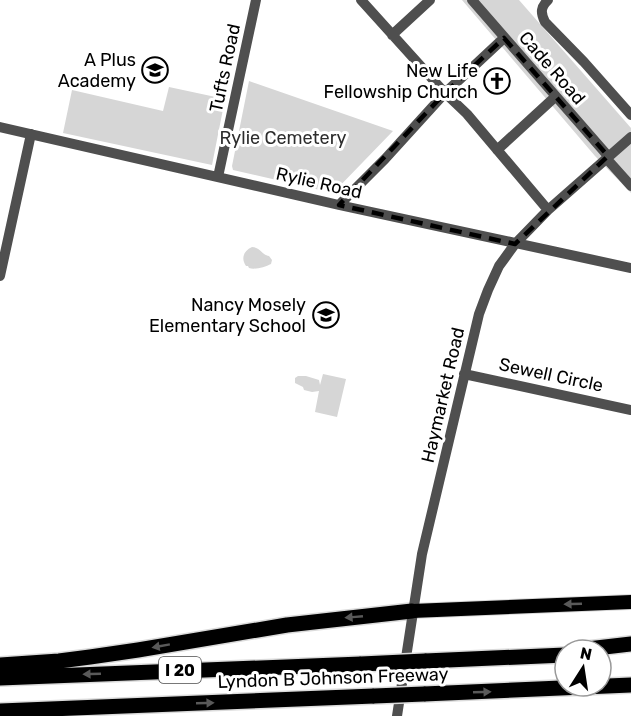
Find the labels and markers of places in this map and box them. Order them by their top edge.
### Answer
place label: A Plus Academy [58,49,136,92]
school or university icon: A Plus Academy [140,55,170,85]
place label: New Life Fellowship Church [324,60,478,103]
church icon: New Life Fellowship Church [482,66,512,96]
place label: Nancy Mosely Elementary School [149,294,306,337]
school or university icon: Nancy Mosely Elementary School [311,300,341,330]

